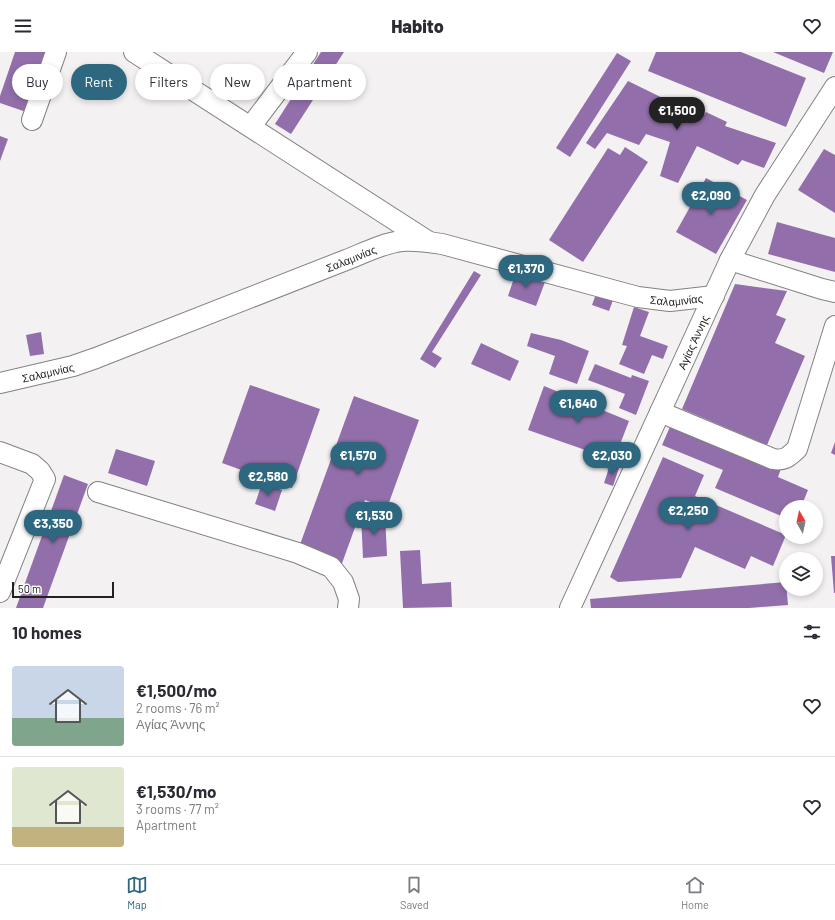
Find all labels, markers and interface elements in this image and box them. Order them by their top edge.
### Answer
icon: menu [12,15,34,37]
text: Habito [391,15,444,37]
icon: heart [801,15,823,37]
chip: Buy [12,64,63,100]
chip: Rent [71,64,127,100]
chip: Filters [135,64,202,100]
chip: New [210,64,265,100]
chip: Apartment [273,64,366,100]
pin: €1,500 [644,97,710,131]
text: €1,500 [658,102,696,118]
pin: €2,090 [678,182,744,216]
text: €2,090 [691,187,731,203]
street label: Σαλαμινίας [324,242,378,274]
pin: €1,370 [493,255,559,289]
text: €1,370 [507,260,545,276]
street label: Σαλαμινίας [649,291,703,308]
street label: Αγίας Άννης [674,312,711,371]
street label: Σαλαμινίας [20,360,75,384]
pin: €1,640 [545,390,611,424]
text: €1,640 [559,395,597,411]
pin: €1,570 [325,442,391,476]
pin: €2,030 [579,442,645,476]
text: €1,570 [339,447,377,463]
text: €2,030 [592,447,632,463]
pin: €2,580 [235,463,301,497]
text: €2,580 [248,468,288,484]
pin: €2,250 [655,497,721,531]
north arrow [779,500,823,544]
map controls [779,500,823,596]
pin: €1,530 [341,502,407,536]
text: €2,250 [668,502,708,518]
text: €1,530 [355,507,393,523]
pin: €3,350 [20,510,86,544]
text: €3,350 [33,515,73,531]
button: layers [779,552,823,596]
scale bar [12,580,114,599]
text: 50 m [18,582,41,595]
icon: filters [801,621,823,643]
text: 10 homes [12,622,82,642]
text: €1,500/mo [136,680,217,700]
icon: home [44,682,92,730]
icon: heart [801,695,823,717]
text: 2 rooms · 76 m² [136,700,220,716]
text: Αγίας Άννης [136,716,205,732]
text: €1,530/mo [136,781,217,801]
icon: home [44,783,92,831]
icon: heart [801,796,823,818]
text: 3 rooms · 77 m² [136,801,219,817]
text: Apartment [136,817,197,833]
tab: Map [126,874,148,911]
tab: Saved [400,874,429,911]
tab: Home [681,874,709,911]

